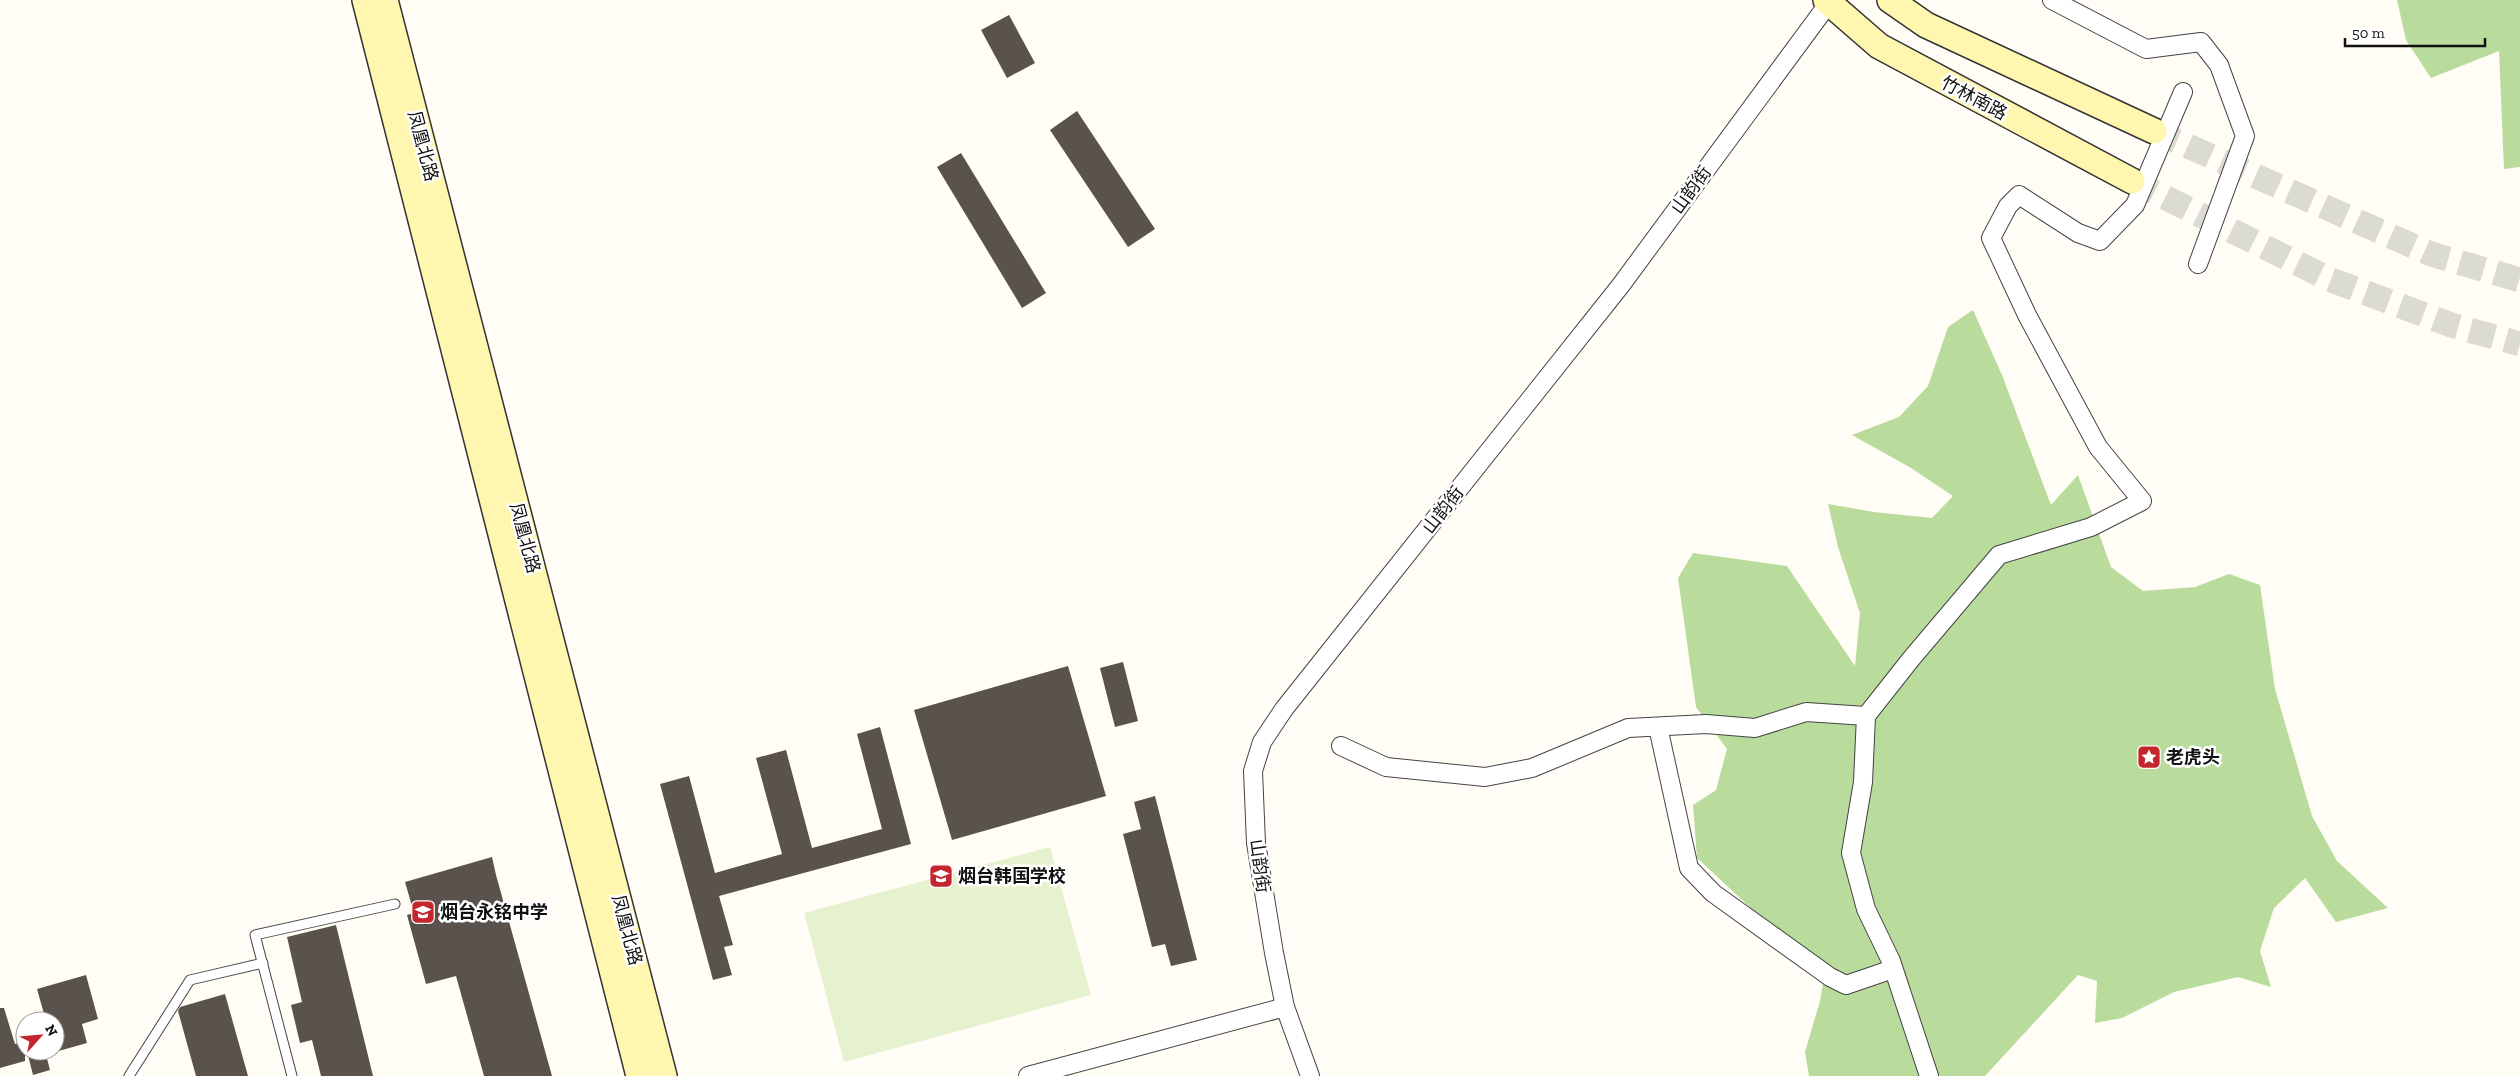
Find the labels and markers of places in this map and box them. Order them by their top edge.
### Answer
place icon: 老虎头 [2136,744,2162,770]
place label: 老虎头 [2166,746,2220,768]
school or university icon: 烟台韩国学校 [928,863,954,889]
place label: 烟台韩国学校 [958,865,1066,887]
school or university icon: 烟台永铭中学 [410,899,436,925]
place label: 烟台永铭中学 [440,901,548,923]

